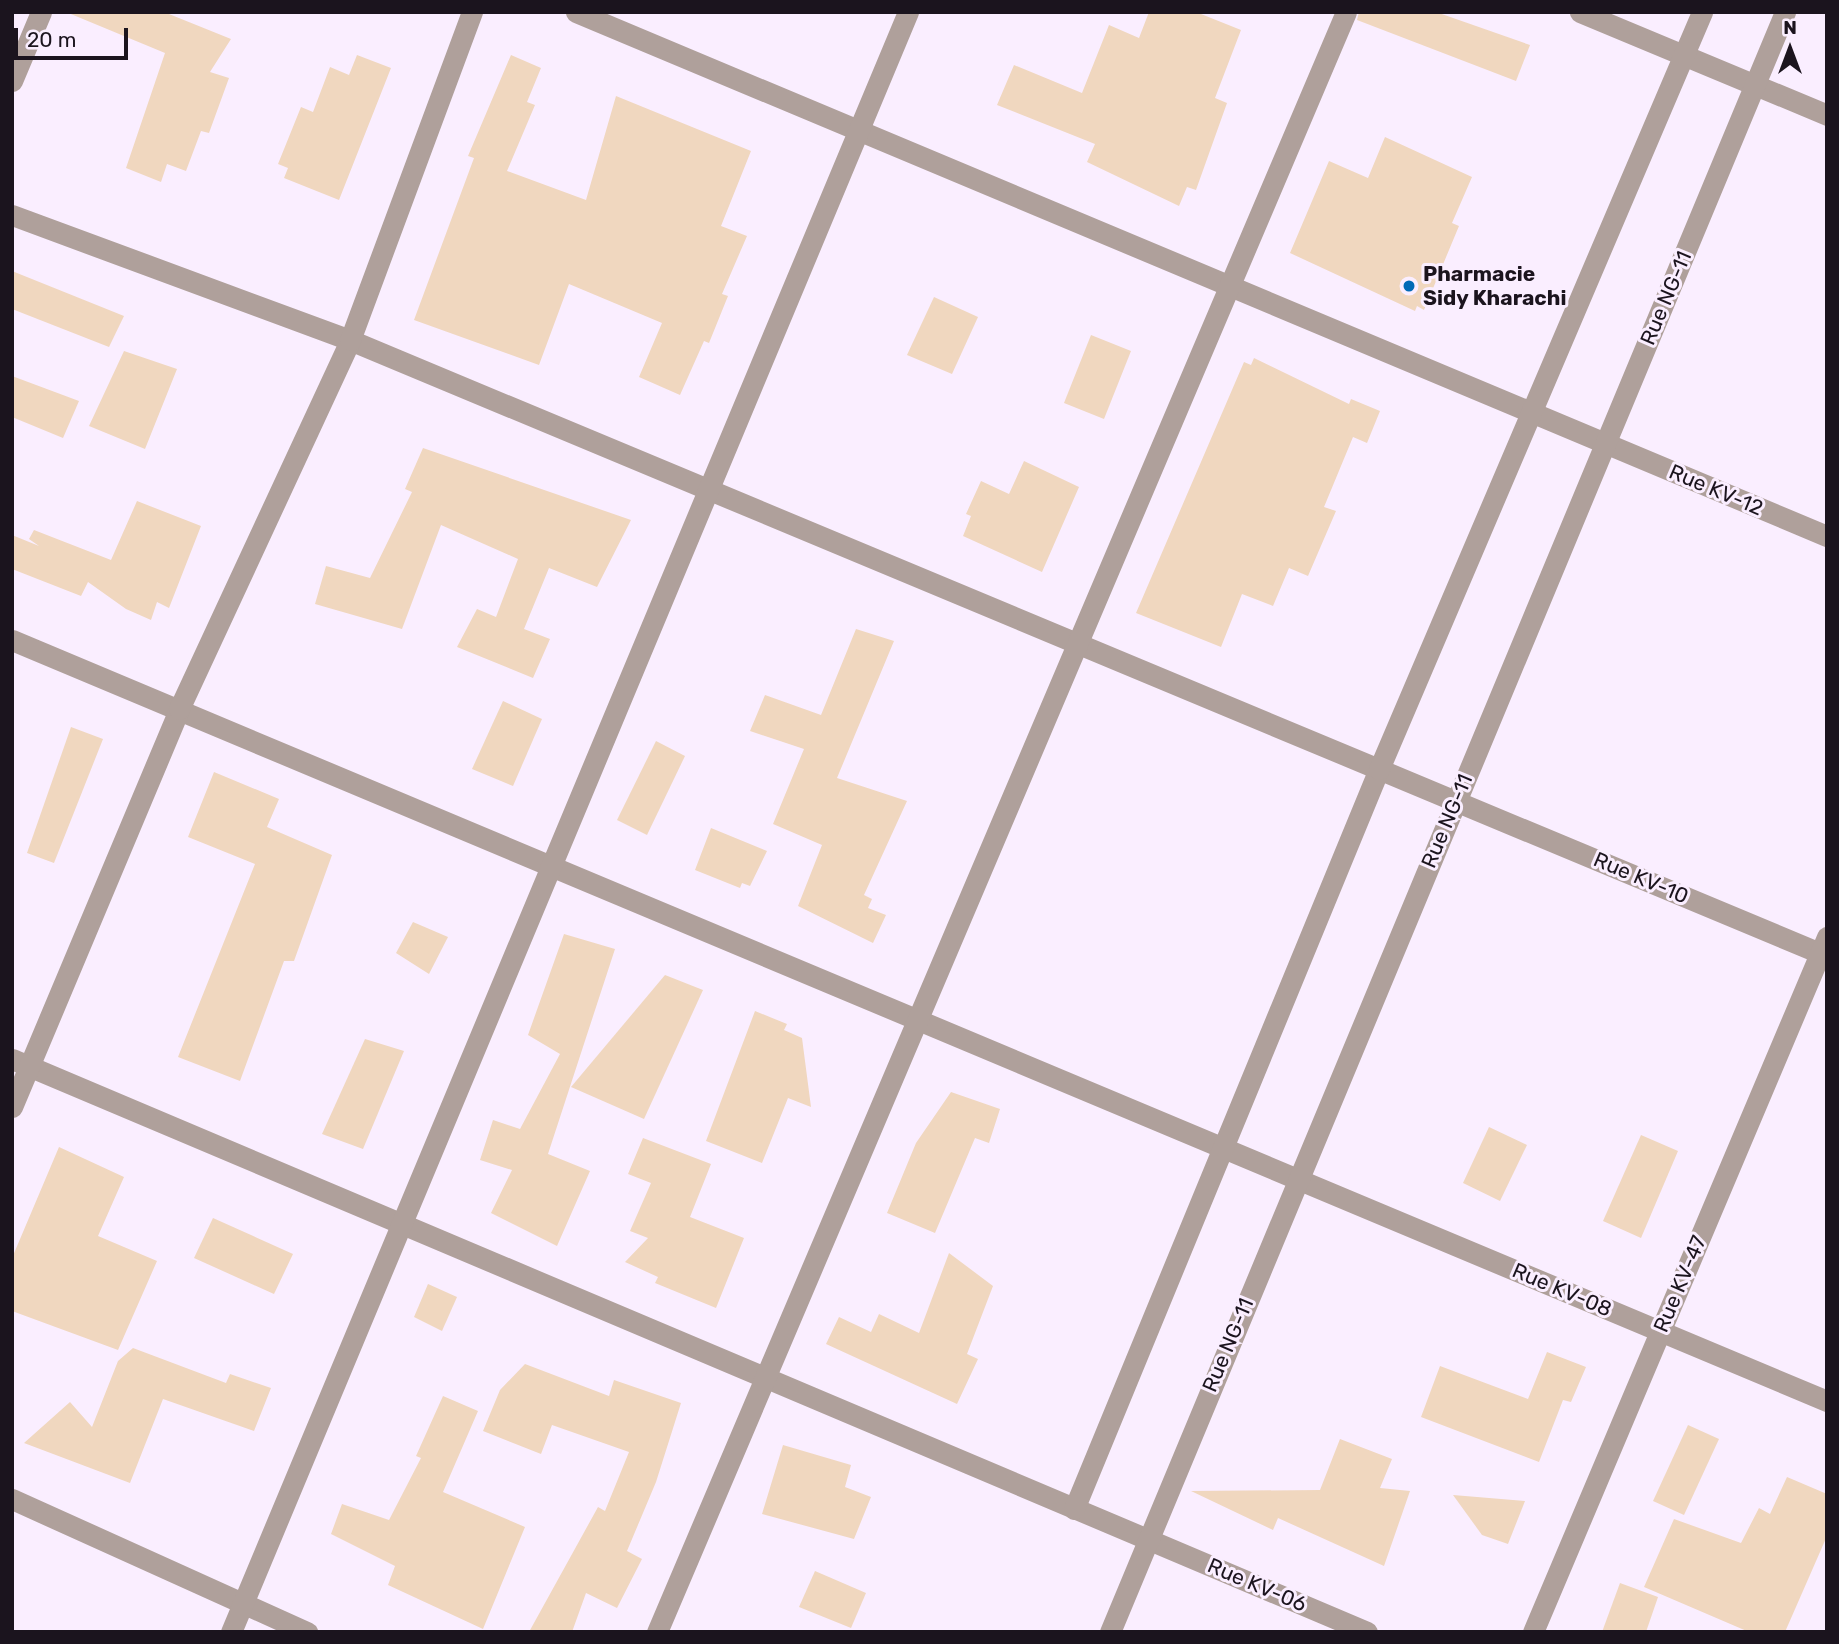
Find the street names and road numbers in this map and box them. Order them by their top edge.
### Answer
street label: Rue NG-11 [1635,247,1697,349]
street label: Rue KV-12 [1665,459,1767,521]
street label: Rue NG-11 [1416,770,1478,872]
street label: Rue KV-10 [1590,847,1692,909]
street label: Rue KV-47 [1648,1232,1712,1336]
street label: Rue KV-08 [1508,1258,1616,1322]
street label: Rue NG-11 [1197,1294,1259,1396]
street label: Rue KV-06 [1204,1553,1310,1617]

